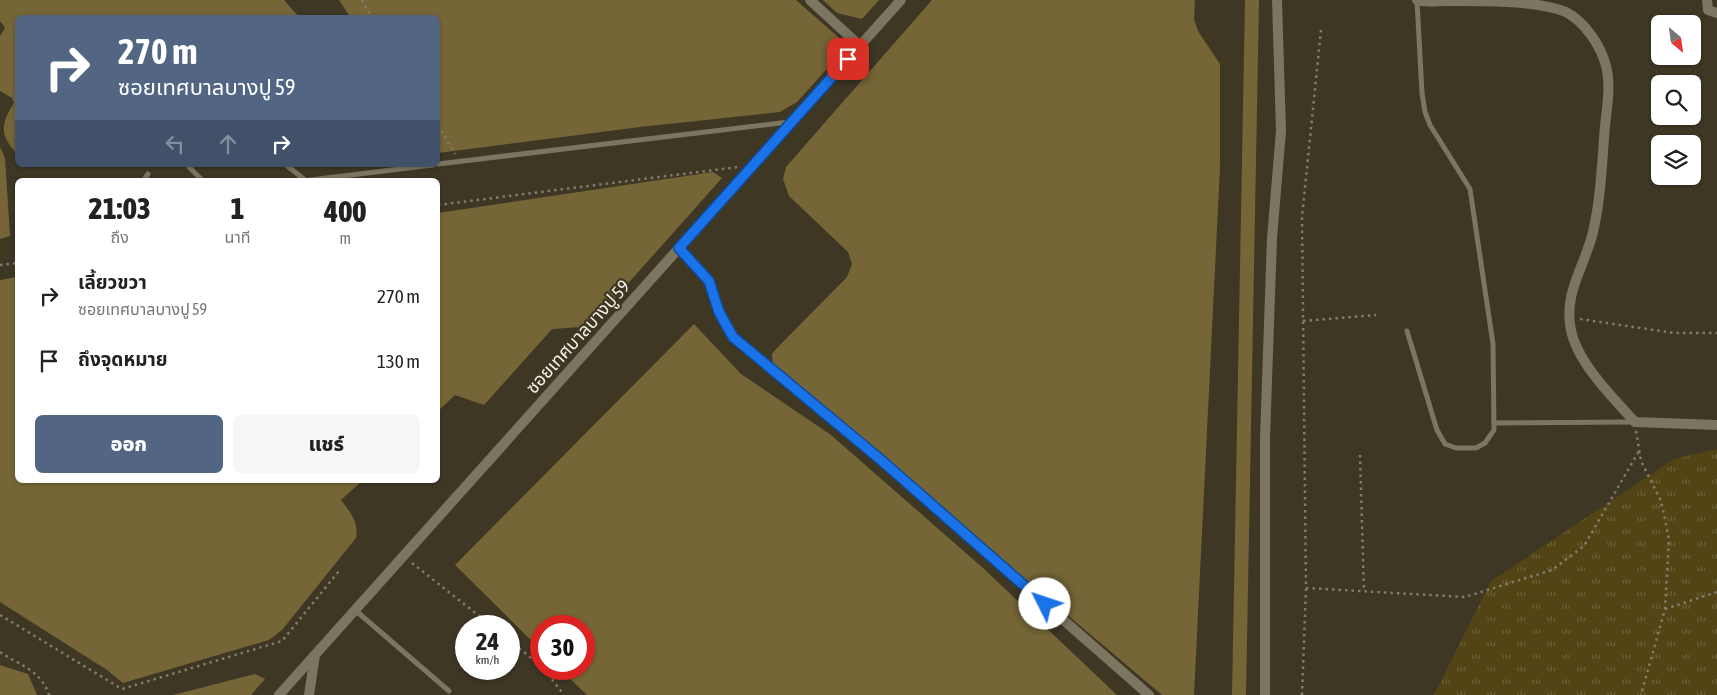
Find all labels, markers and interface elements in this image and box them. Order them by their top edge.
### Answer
north arrow [1651,15,1701,65]
map controls [1651,15,1701,185]
text: 270 m [118,31,197,71]
icon: right [35,35,100,100]
pin [827,38,869,80]
icon: arrive [834,45,862,73]
text: ซอยเทศบาลบางปู 59 [118,74,295,100]
button: search [1651,75,1701,125]
icon: left [161,130,189,158]
icon: ahead [214,130,242,158]
icon: right [267,130,295,158]
button: layers [1651,135,1701,185]
text: 21:03 [89,191,151,225]
text: 1 [230,191,245,225]
text: 400 [324,194,366,228]
text: ถึง [111,228,129,246]
text: นาที [224,228,251,246]
text: m [339,229,351,247]
text: เลี้ยวขวา [78,271,147,293]
street label: ซอยเทศบาลบางปู 59 [521,276,635,399]
icon: right [35,282,63,310]
text: 270 m [377,285,420,307]
text: ซอยเทศบาลบางปู 59 [78,300,207,318]
icon: arrive [35,347,63,375]
text: ถึงจุดหมาย [78,348,168,370]
text: 130 m [377,350,420,372]
button: ออก [35,415,223,473]
button: แชร์ [233,415,420,473]
position arrow [1018,577,1070,629]
speed limit sign: 30 [530,615,595,680]
text: 24 [476,627,499,655]
text: km/h [476,653,499,667]

